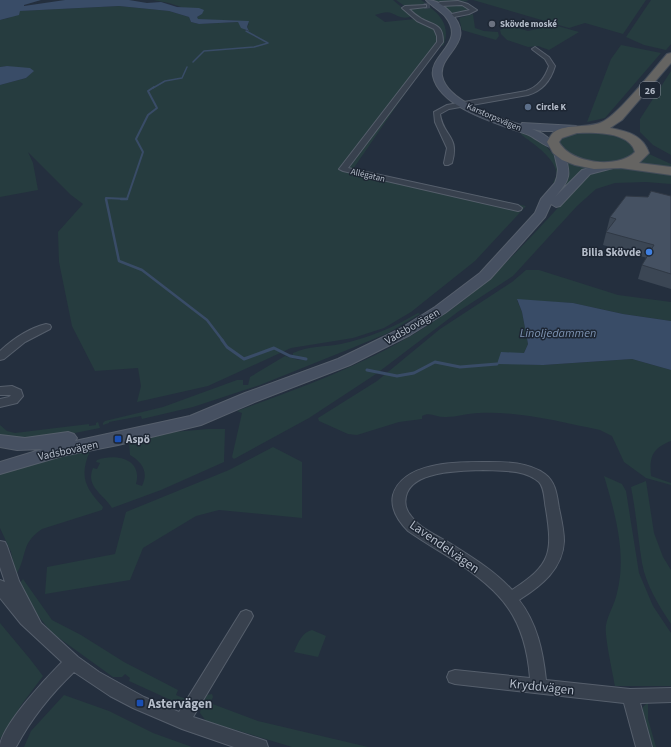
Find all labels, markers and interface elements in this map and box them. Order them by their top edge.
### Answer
place label: Skövde moské [500,18,557,31]
marker: Skövde moské [487,19,497,29]
road number: 26 [640,82,660,98]
street label: Karstorpsvägen [464,100,523,135]
place label: Circle K [536,101,566,114]
marker: Circle K [523,102,533,112]
street label: Allégatan [349,165,386,186]
place label: Bilia Skövde [582,245,641,260]
marker: Bilia Skövde [644,247,654,257]
street label: Vadsbovägen [382,305,442,348]
water label: Linoljedammen [520,325,596,342]
place label: Aspö [125,432,150,447]
marker: Aspö [113,434,123,444]
street label: Vadsbovägen [37,437,100,464]
street label: Lavendelvägen [406,516,483,578]
street label: Kryddvägen [509,675,575,699]
place label: Astervägen [147,695,212,713]
marker: Astervägen [135,698,145,708]

